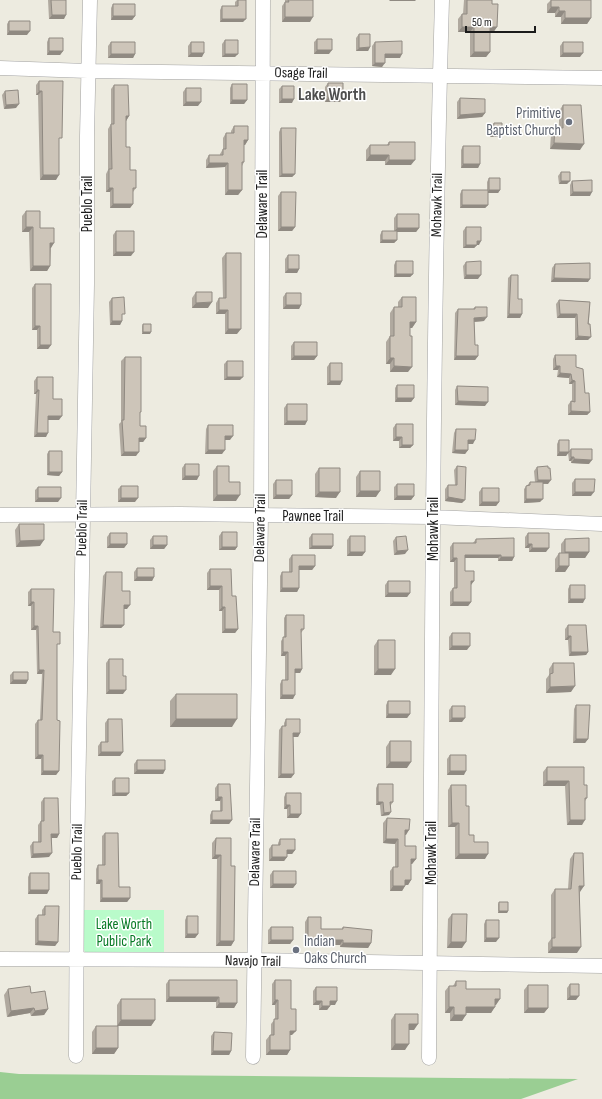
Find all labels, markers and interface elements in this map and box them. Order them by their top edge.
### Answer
scale bar [466,8,535,34]
text: 50 m [472,15,492,30]
street label: Osage Trail [274,63,328,83]
district label: Lake Worth [298,85,366,105]
place label: Primitive Baptist Church [486,104,561,140]
marker: Primitive Baptist Church [564,117,574,127]
street label: Delaware Trail [253,170,272,238]
street label: Mohawk Trail [427,173,447,237]
street label: Pueblo Trail [78,176,97,232]
street label: Delaware Trail [250,493,270,563]
street label: Mohawk Trail [424,497,443,561]
street label: Pueblo Trail [72,500,92,556]
street label: Pawnee Trail [282,507,344,526]
street label: Delaware Trail [245,817,265,887]
street label: Mohawk Trail [422,821,441,885]
street label: Pueblo Trail [67,824,87,880]
park label: Lake Worth Public Park [96,915,152,951]
place label: Indian Oaks Church [304,932,367,968]
marker: Indian Oaks Church [291,945,301,955]
street label: Navajo Trail [225,951,281,971]

